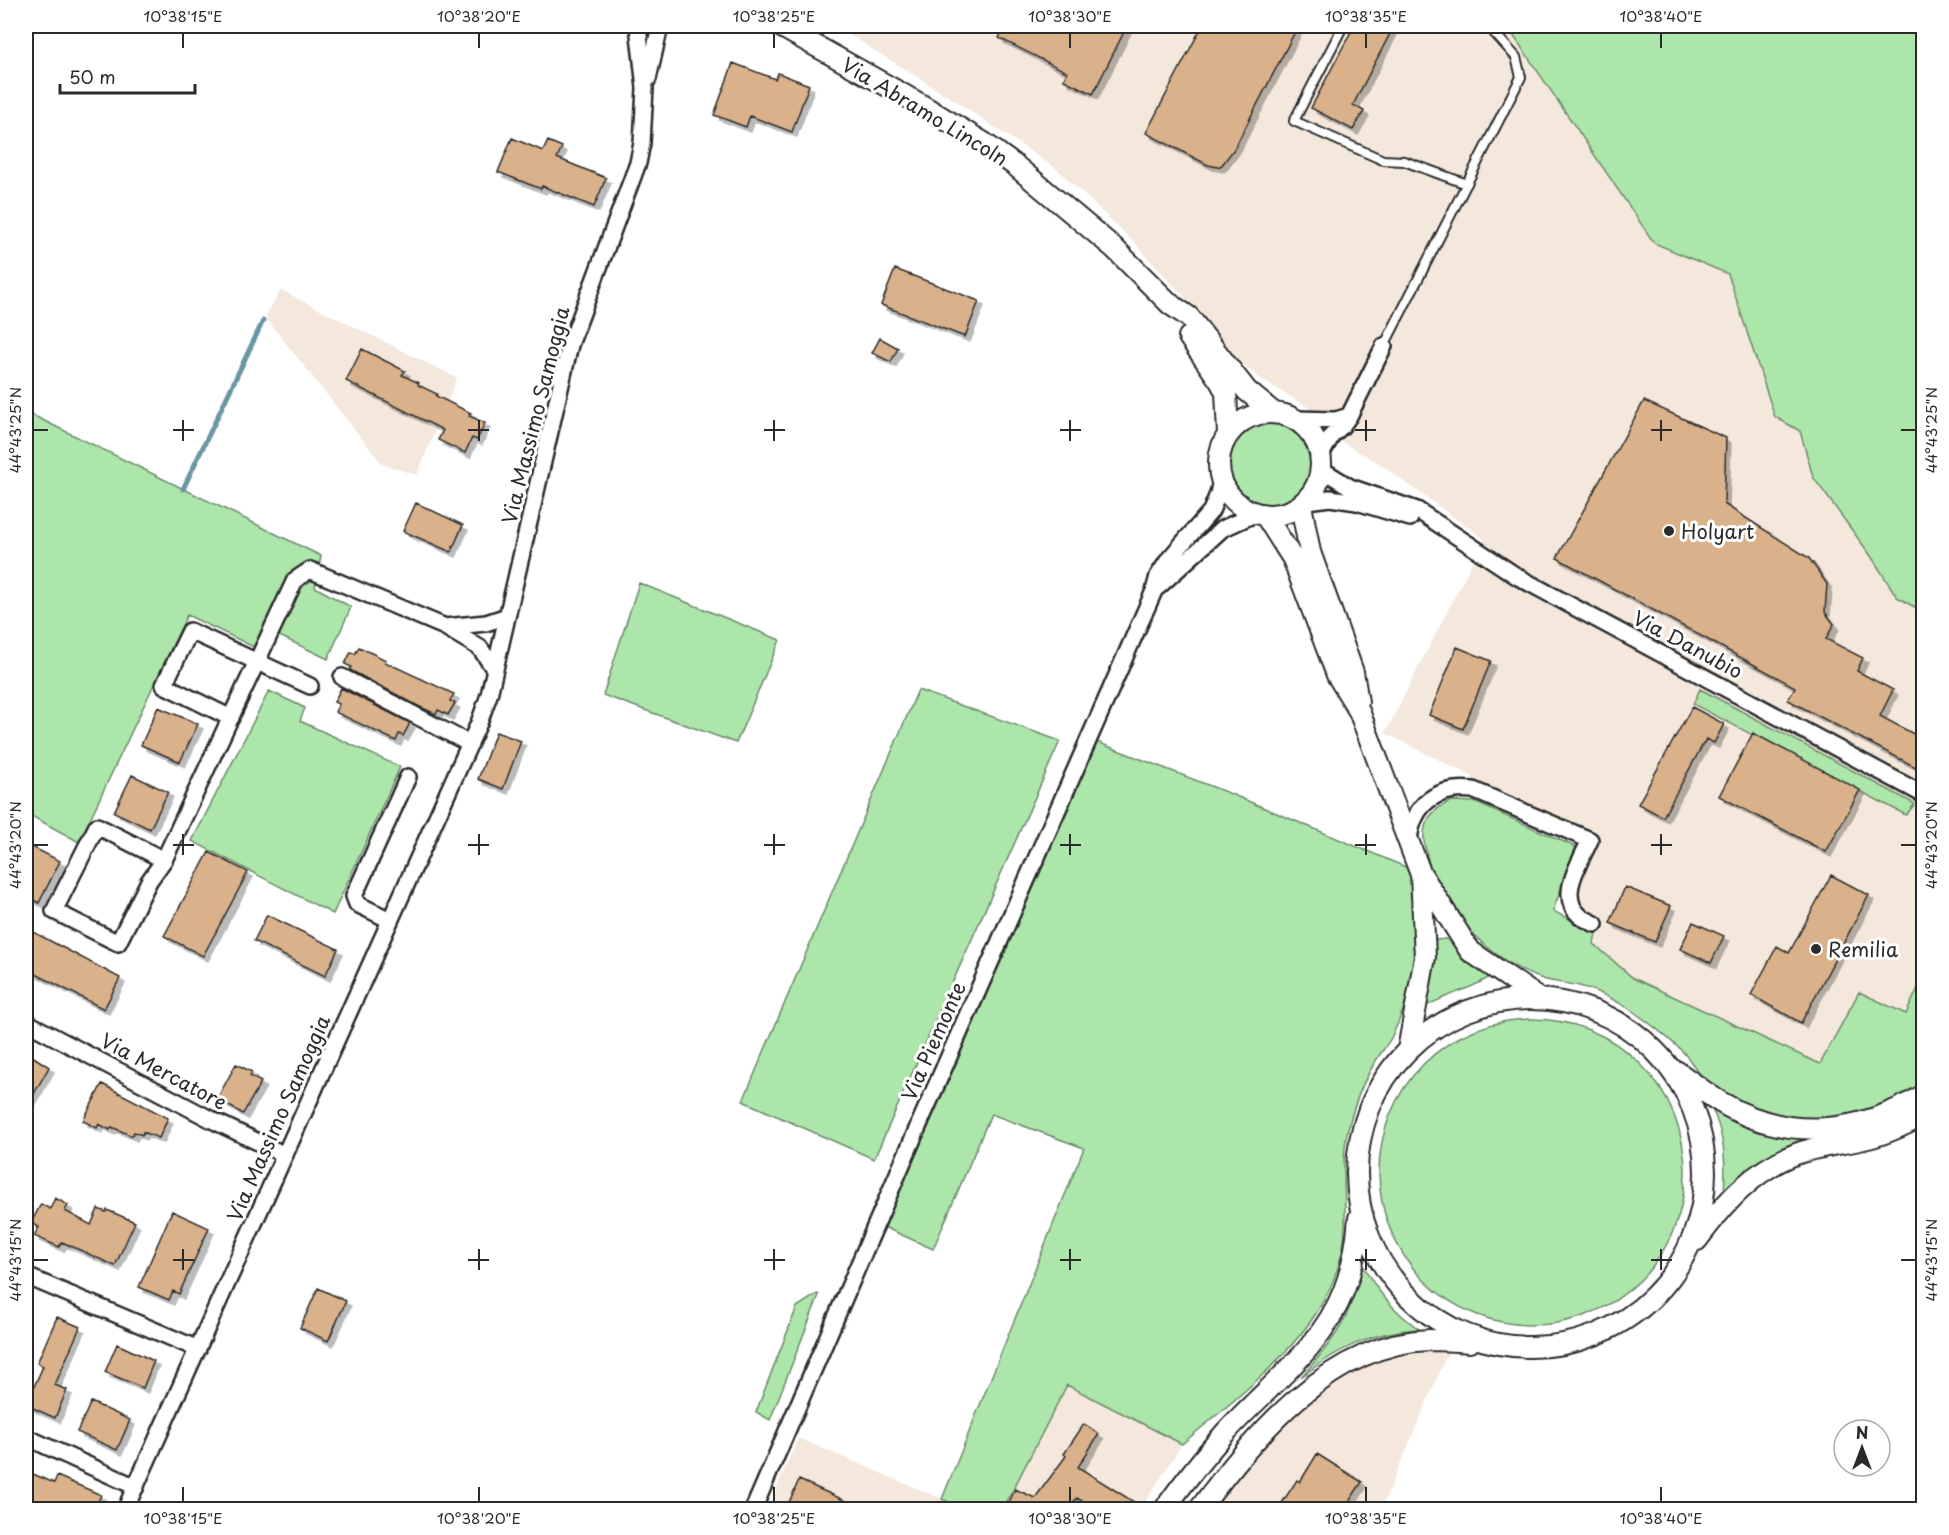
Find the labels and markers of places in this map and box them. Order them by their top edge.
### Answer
place label: Holyart [1681,516,1754,546]
marker: Holyart [1662,524,1676,538]
place label: Remilia [1828,934,1899,964]
marker: Remilia [1809,942,1823,956]

